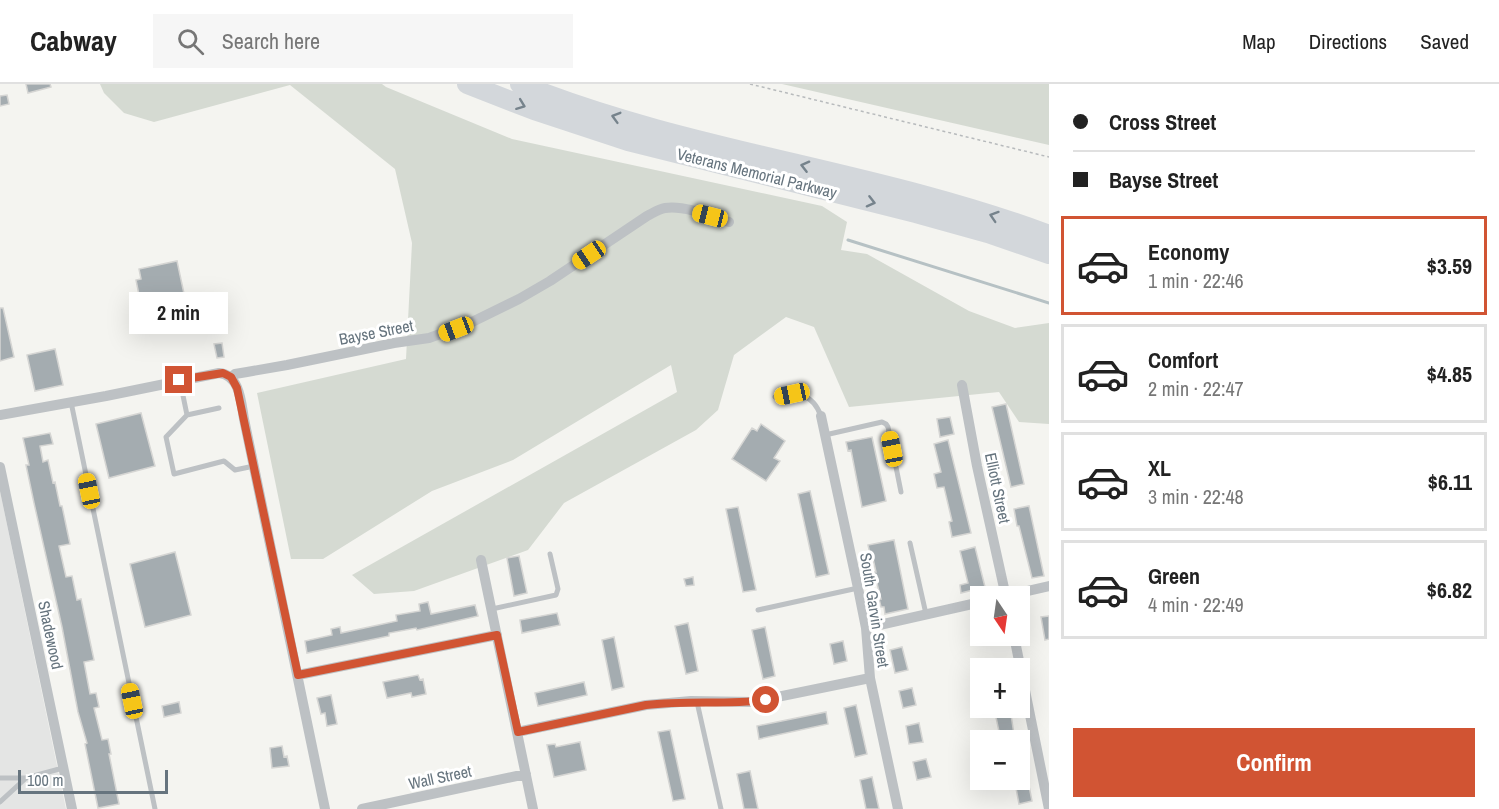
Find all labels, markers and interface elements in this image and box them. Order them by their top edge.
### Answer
search box [153,14,573,68]
text: Cabway [30,22,117,60]
icon: search [174,25,207,58]
text: Search here [222,26,320,56]
text: Map [1242,27,1276,56]
text: Directions [1309,27,1387,56]
text: Saved [1420,27,1469,56]
one-way arrow [515,98,526,110]
text: Cross Street [1109,107,1216,137]
one-way arrow [611,112,622,124]
street label: Veterans Memorial Parkway [675,142,840,204]
one-way arrow [800,161,810,174]
text: Bayse Street [1109,165,1218,195]
one-way arrow [866,194,876,207]
car [690,203,730,229]
one-way arrow [989,211,1000,223]
car [569,237,609,273]
text: Economy [1148,237,1229,267]
icon: car [1076,239,1130,293]
text: $3.59 [1427,251,1472,281]
text: 1 min · 22:46 [1148,267,1244,294]
callout: 2 min [130,293,228,335]
text: 2 min [157,299,200,326]
street label: Bayse Street [337,314,415,350]
car [436,314,476,344]
text: Comfort [1148,345,1218,375]
icon: car [1076,347,1130,401]
text: $4.85 [1427,359,1472,389]
route end [165,366,192,393]
text: 2 min · 22:47 [1148,375,1244,402]
car [773,381,811,407]
car [880,430,904,468]
street label: Elliott Street [980,451,1016,526]
text: XL [1148,453,1171,483]
icon: car [1076,455,1130,509]
text: $6.11 [1428,467,1472,497]
car [76,472,102,510]
text: 3 min · 22:48 [1148,483,1244,510]
street label: South Garvin Street [855,551,895,669]
text: Green [1148,561,1200,591]
icon: car [1076,563,1130,617]
text: $6.82 [1427,575,1472,605]
north arrow [970,586,1030,646]
map controls [970,586,1030,790]
text: 4 min · 22:49 [1148,591,1244,618]
street label: Shadewood [33,599,69,671]
button: + [970,658,1030,718]
car [119,682,145,720]
route start [752,686,779,713]
button: Confirm [1073,728,1475,797]
button: − [970,730,1030,790]
street label: Wall Street [407,760,474,794]
scale bar [18,767,168,794]
text: 100 m [27,769,63,791]

